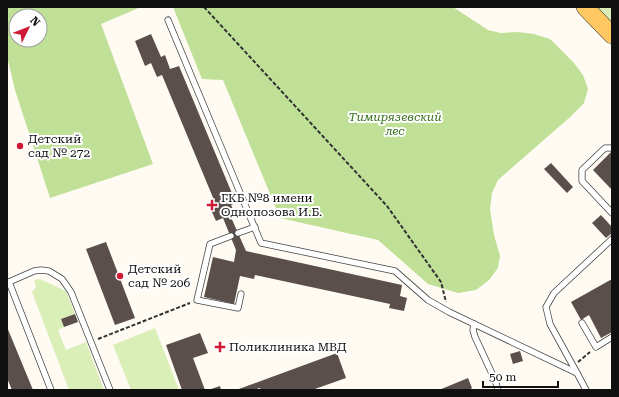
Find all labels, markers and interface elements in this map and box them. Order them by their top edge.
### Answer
north arrow [8,8,48,48]
text: N [27,14,43,29]
park label: Тимирязевский лес [348,110,442,138]
place label: Детский сад № 272 [28,132,90,160]
marker: Детский сад № 272 [15,141,25,151]
place label: ГКБ №8 имени Однопозова И.Б. [221,191,322,219]
marker: ГКБ №8 имени Однопозова И.Б. [206,199,218,211]
place label: Детский сад № 206 [128,262,190,290]
marker: Детский сад № 206 [115,271,125,281]
place label: Поликлиника МВД [229,340,347,354]
marker: Поликлиника МВД [214,341,226,353]
scale bar [483,363,558,389]
text: 50 m [489,370,516,384]

